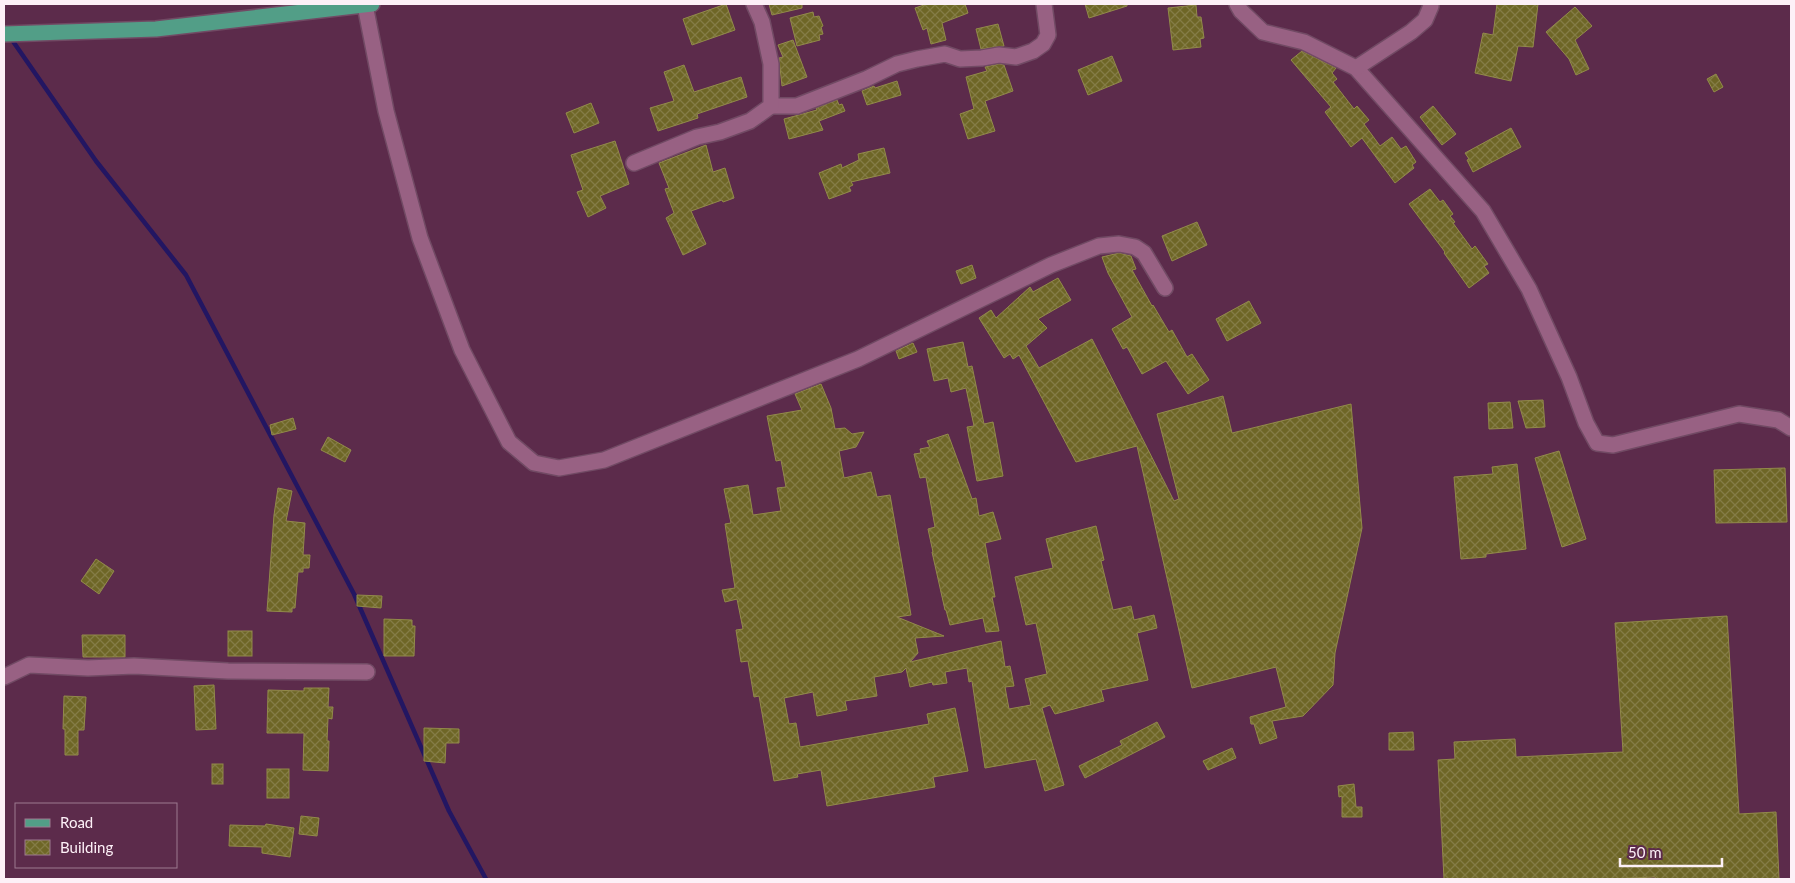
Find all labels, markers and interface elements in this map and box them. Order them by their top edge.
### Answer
legend [15,803,178,868]
text: Road [60,813,93,831]
scale bar [1620,836,1722,868]
text: Building [60,838,113,856]
text: 50 m [1628,843,1662,861]

